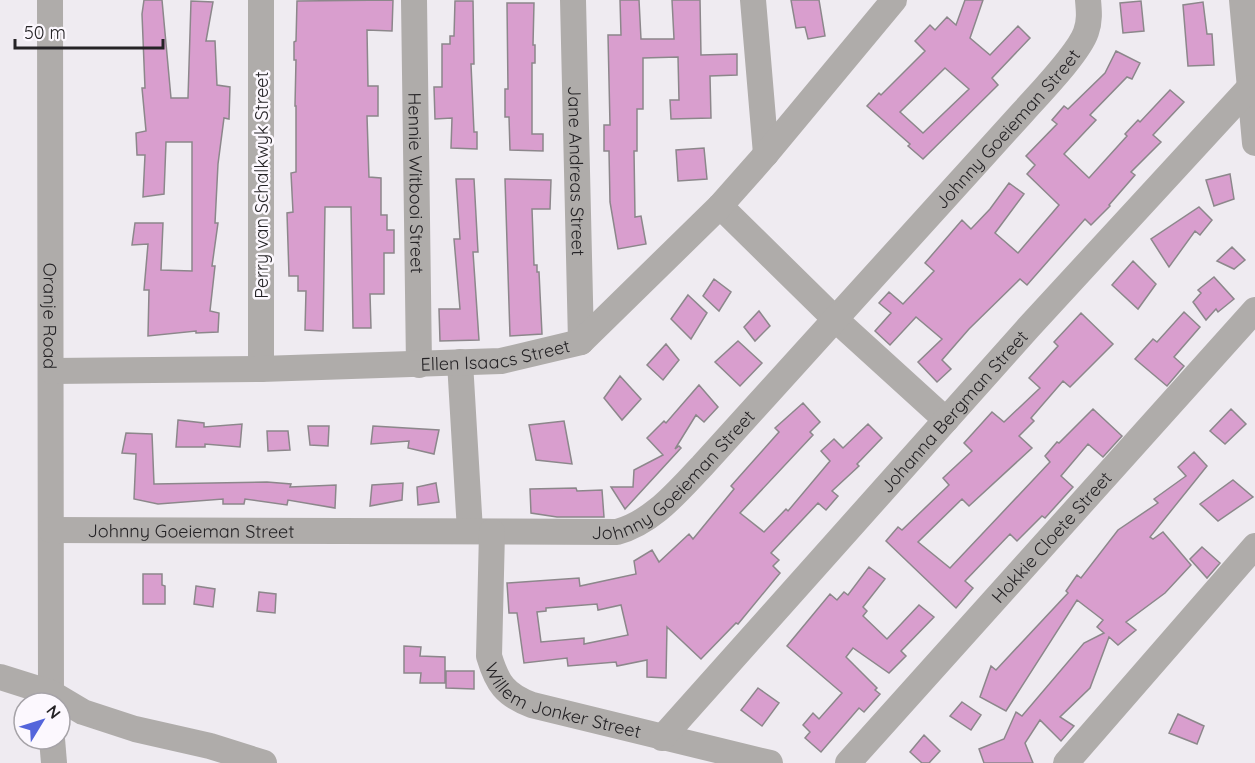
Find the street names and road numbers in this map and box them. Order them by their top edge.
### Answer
street label: Johnny Goeieman Street [930,44,1085,213]
street label: Perry van Schalkwyk Street [250,71,273,299]
street label: Jane Andreas Street [564,86,590,256]
street label: Hennie Witbooi Street [404,92,429,274]
street label: Oranje Road [39,263,62,369]
street label: Johanna Bergman Street [875,325,1032,497]
street label: Ellen Isaacs Street [420,334,572,375]
street label: Johnny Goeieman Street [592,405,759,544]
street label: Hokkie Cloete Street [986,466,1116,607]
street label: Johnny Goeieman Street [88,519,294,542]
street label: Willem Jonker Street [480,659,643,743]

